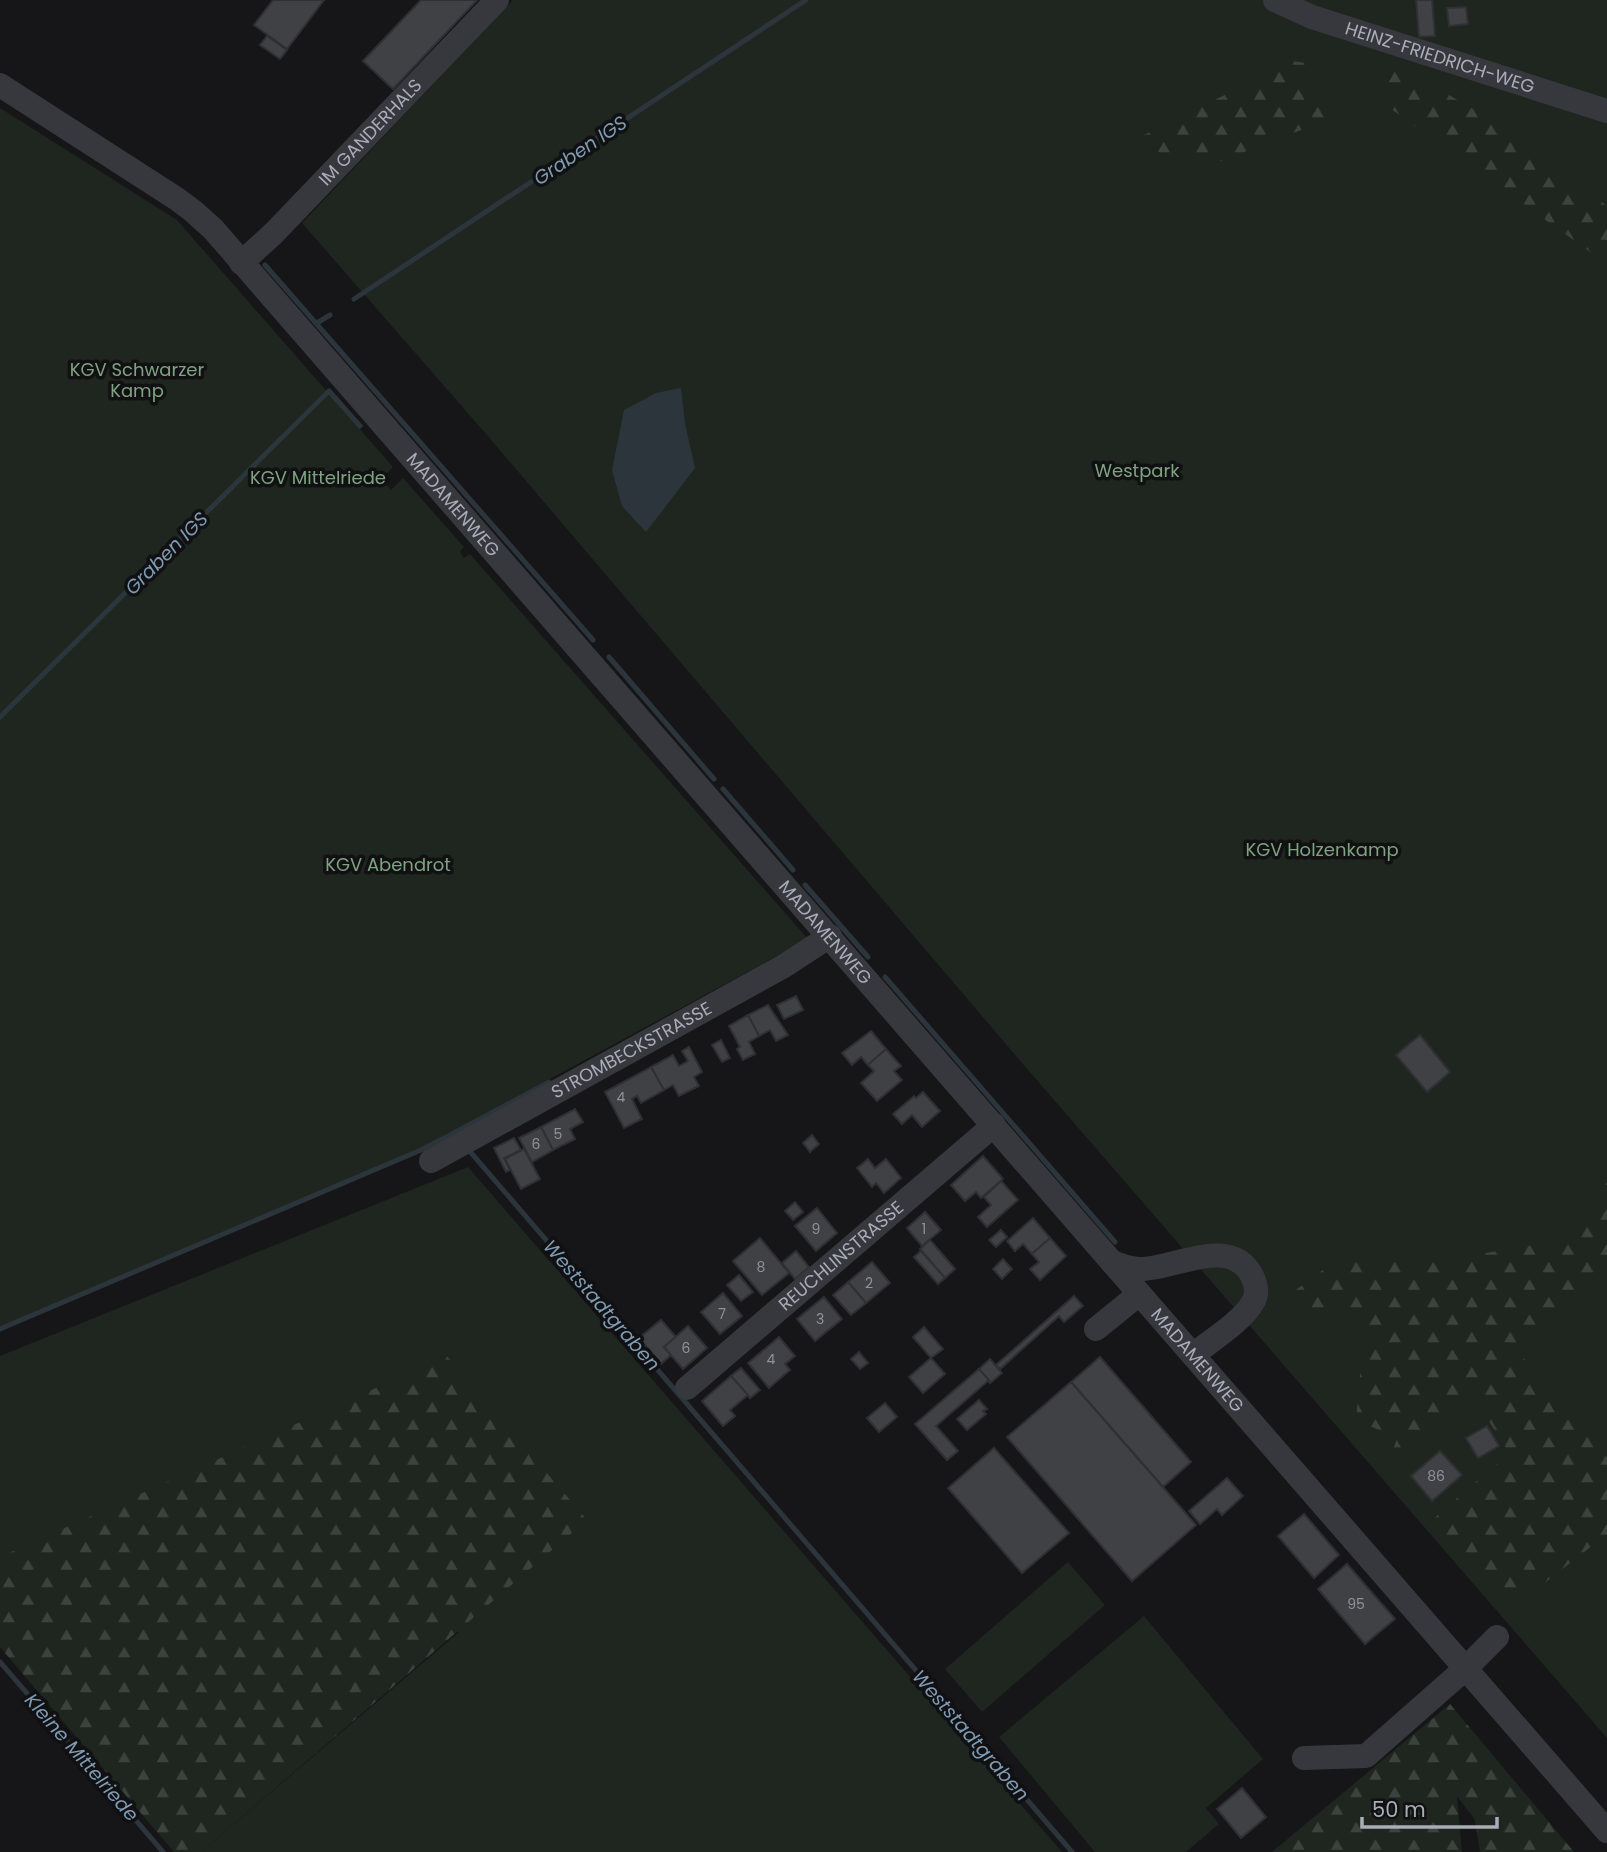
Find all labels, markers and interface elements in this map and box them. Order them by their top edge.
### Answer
street label: HEINZ-FRIEDRICH-WEG [1342,15,1538,99]
street label: IM GANDERHALS [313,73,427,191]
water label: Graben IGS [528,109,632,192]
park label: KGV Schwarzer Kamp [70,357,205,403]
street label: MADAMENWEG [401,447,506,562]
park label: Westpark [1095,458,1180,483]
park label: KGV Mittelriede [250,465,386,490]
water label: Graben IGS [119,506,214,601]
park label: KGV Holzenkamp [1245,837,1399,862]
park label: KGV Abendrot [325,852,451,877]
street label: MADAMENWEG [773,875,878,990]
street label: STROMBECKSTRASSE [547,995,716,1104]
house number: 4 [617,1087,626,1107]
house number: 5 [554,1124,562,1144]
house number: 6 [532,1134,541,1154]
street label: REUCHLINSTRASSE [773,1195,909,1316]
house number: 9 [812,1219,820,1239]
house number: 1 [922,1219,926,1239]
water label: Weststadtgraben [537,1234,666,1377]
house number: 8 [757,1257,766,1277]
house number: 2 [865,1273,873,1293]
street label: MADAMENWEG [1145,1302,1250,1417]
house number: 7 [718,1304,726,1324]
house number: 3 [816,1309,824,1329]
house number: 6 [682,1338,691,1358]
house number: 4 [767,1349,776,1369]
house number: 86 [1427,1466,1445,1486]
house number: 95 [1347,1594,1365,1614]
water label: Weststadtgraben [906,1664,1035,1807]
water label: Kleine Mittelriede [18,1687,145,1827]
scale bar [1362,1786,1497,1830]
text: 50 m [1372,1795,1426,1824]

